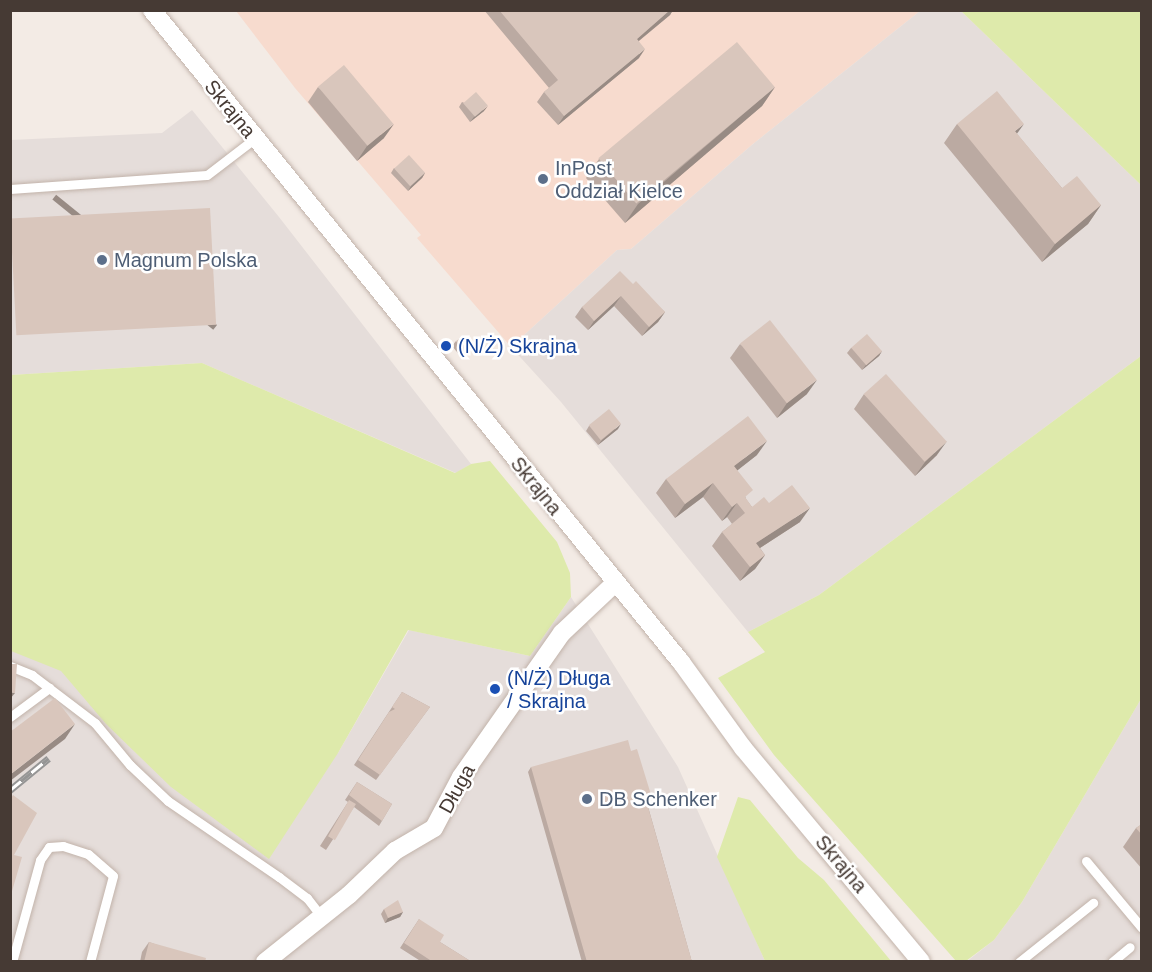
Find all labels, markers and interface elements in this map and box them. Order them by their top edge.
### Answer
street label: Skrajna [199,75,261,143]
place label: InPost Oddział Kielce [555,156,683,203]
marker: InPost Oddział Kielce [536,172,550,186]
place label: Magnum Polska [114,248,257,272]
marker: Magnum Polska [95,253,109,267]
place label: (N/Ż) Skrajna [458,334,577,358]
marker: (N/Ż) Skrajna [439,339,453,353]
street label: Skrajna [505,452,567,520]
place label: (N/Ż) Długa / Skrajna [507,666,610,713]
marker: (N/Ż) Długa / Skrajna [488,682,502,696]
street label: Długa [434,760,480,818]
place label: DB Schenker [599,787,717,811]
marker: DB Schenker [580,792,594,806]
street label: Skrajna [810,830,872,898]

